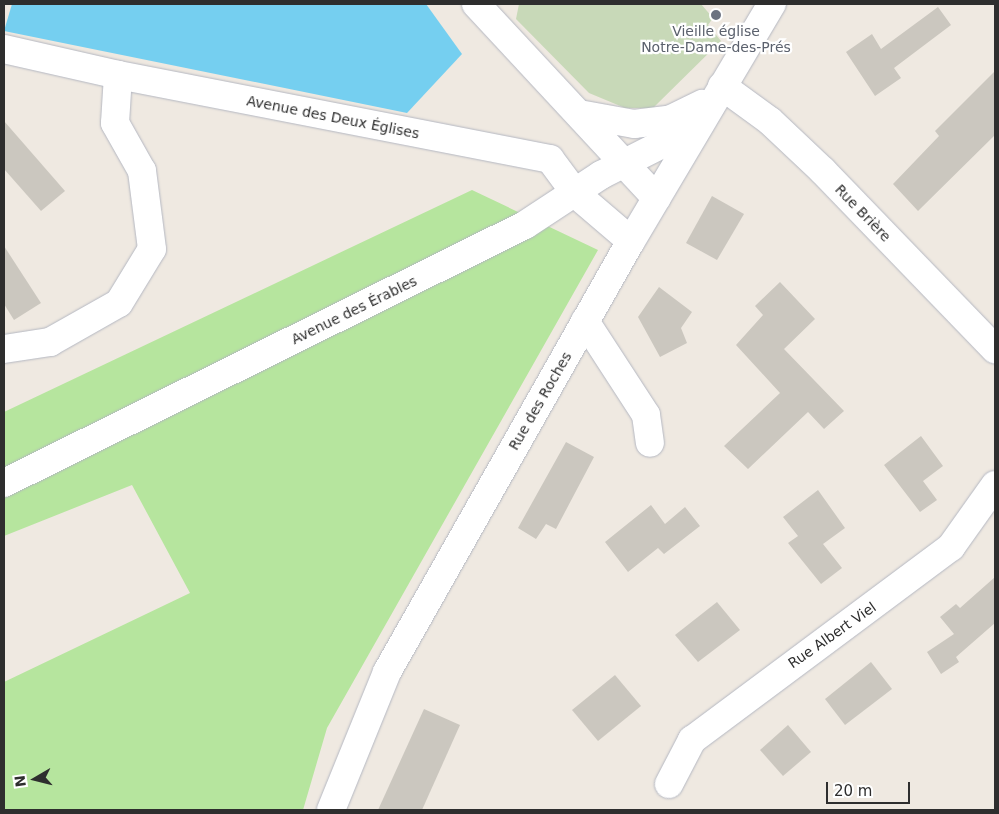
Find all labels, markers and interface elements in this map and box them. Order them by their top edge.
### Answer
marker: Vieille église Notre-Dame-des-Prés [710,9,722,21]
place label: Vieille église Notre-Dame-des-Prés [641,23,791,56]
street label: Avenue des Deux Églises [245,92,421,142]
street label: Rue Brière [832,181,894,245]
street label: Avenue des Érables [288,272,420,348]
street label: Rue des Roches [505,349,575,453]
street label: Rue Albert Viel [785,598,879,672]
north arrow [10,754,60,804]
scale bar [829,772,913,804]
text: N [11,774,29,788]
text: 20 m [834,782,872,800]

